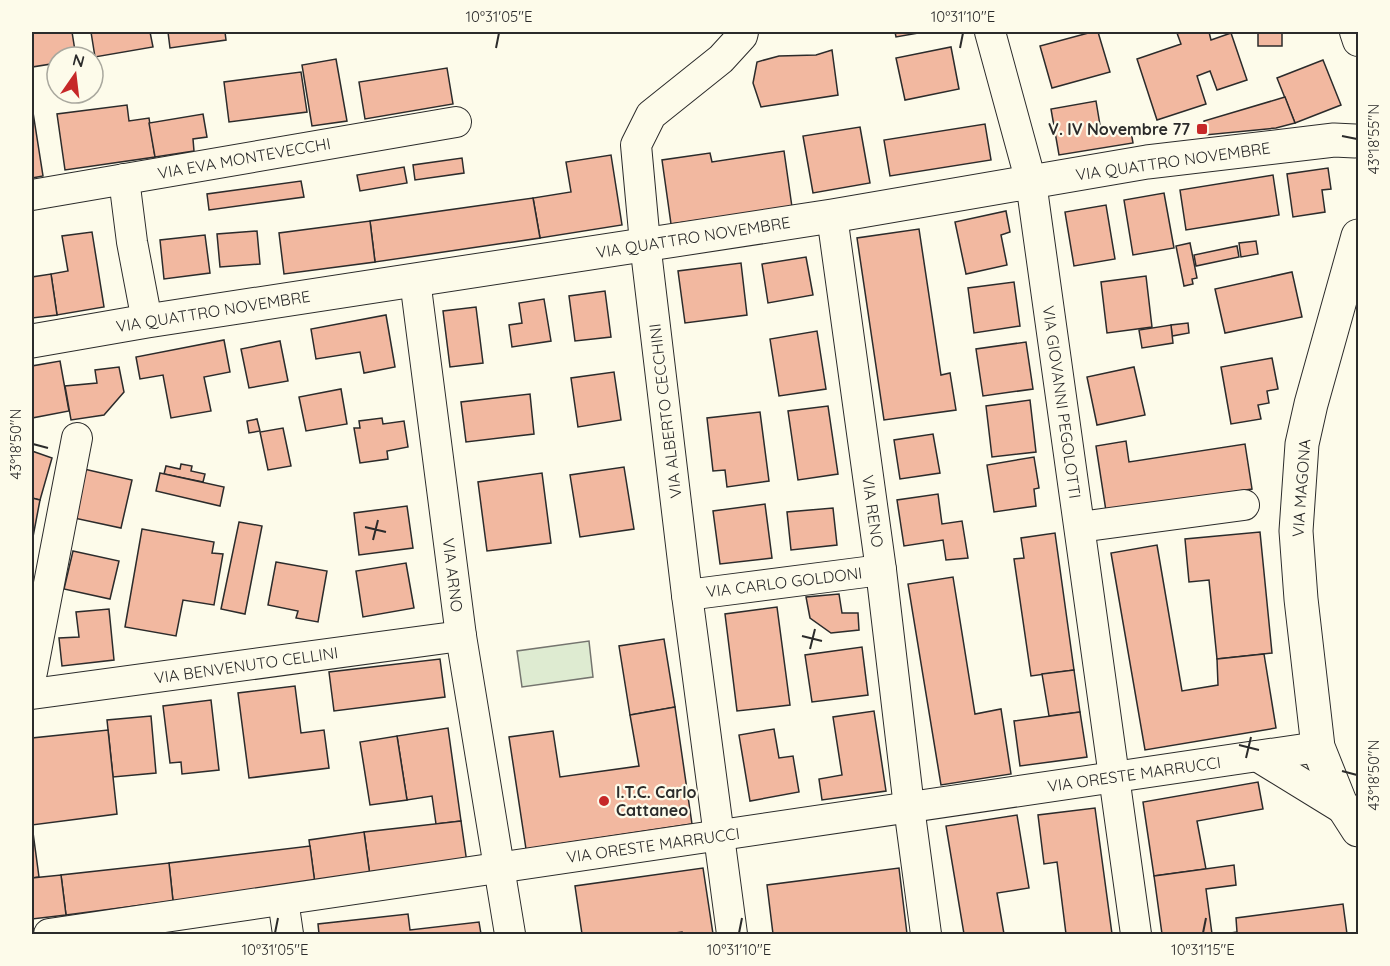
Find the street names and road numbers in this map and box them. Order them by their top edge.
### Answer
street label: VIA EVA MONTEVECCHI [156,133,332,183]
street label: VIA QUATTRO NOVEMBRE [1074,137,1272,185]
street label: VIA QUATTRO NOVEMBRE [594,212,792,262]
street label: VIA QUATTRO NOVEMBRE [114,286,312,336]
street label: VIA GIOVANNI PEGOLOTTI [1039,304,1085,500]
street label: VIA ALBERTO CECCHINI [644,323,686,499]
street label: VIA MAGONA [1288,438,1314,538]
street label: VIA RENO [858,473,888,549]
street label: VIA ARNO [439,537,467,613]
street label: VIA CARLO GOLDONI [705,562,863,602]
street label: VIA BENVENUTO CELLINI [153,642,339,688]
street label: VIA ORESTE MARRUCCI [1046,752,1222,796]
street label: VIA ORESTE MARRUCCI [565,823,741,867]

